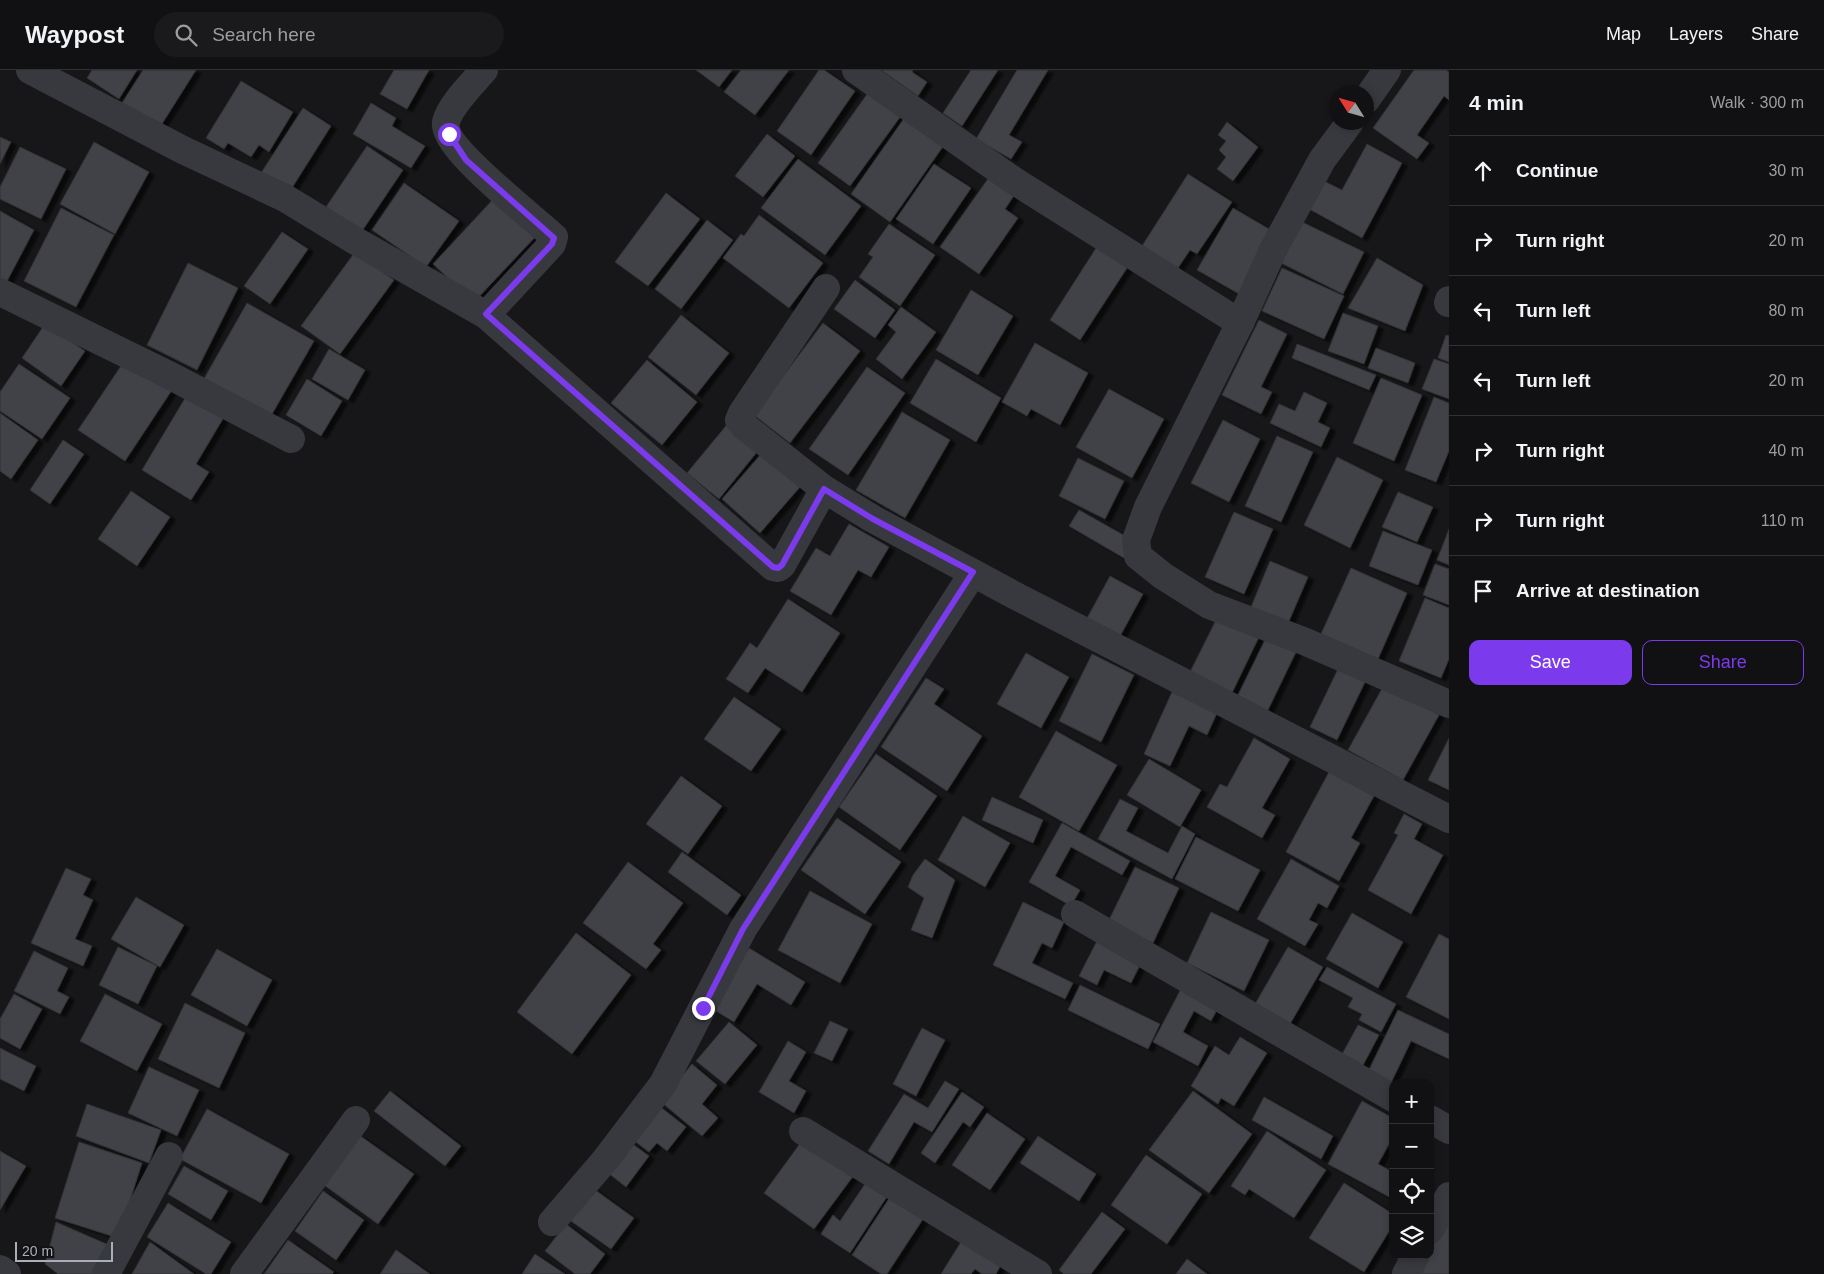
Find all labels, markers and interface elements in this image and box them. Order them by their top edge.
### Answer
search box [154,12,504,57]
text: Waypost [25,21,124,48]
icon: search [172,21,200,49]
text: Search here [212,24,316,45]
text: Map [1606,24,1641,44]
text: Layers [1669,24,1723,44]
text: Share [1751,24,1799,44]
north arrow [1329,85,1374,130]
text: 4 min [1469,91,1524,114]
text: Walk · 300 m [1710,94,1804,111]
route start [438,123,461,146]
icon: ahead [1469,157,1497,185]
text: Continue [1516,160,1598,181]
text: 30 m [1768,162,1804,179]
icon: right [1469,227,1497,255]
text: Turn right [1516,230,1604,251]
text: 20 m [1768,232,1804,249]
icon: left [1469,297,1497,325]
text: Turn left [1516,300,1591,321]
text: 80 m [1768,302,1804,319]
icon: left [1469,367,1497,395]
text: Turn left [1516,370,1591,391]
text: 20 m [1768,372,1804,389]
icon: right [1469,437,1497,465]
text: Turn right [1516,440,1604,461]
text: 40 m [1768,442,1804,459]
icon: right [1469,507,1497,535]
text: Turn right [1516,510,1604,531]
text: 110 m [1761,512,1804,529]
icon: arrive [1469,577,1497,605]
text: Arrive at destination [1516,580,1700,601]
button: Save [1469,640,1632,685]
button: Share [1642,640,1804,685]
route end [692,997,715,1020]
map controls [1389,1079,1434,1259]
button: + [1389,1079,1434,1124]
button: − [1389,1124,1434,1169]
button: locate [1389,1169,1434,1214]
button: layers [1389,1214,1434,1259]
scale bar [15,1239,112,1262]
text: 20 m [22,1243,53,1259]

